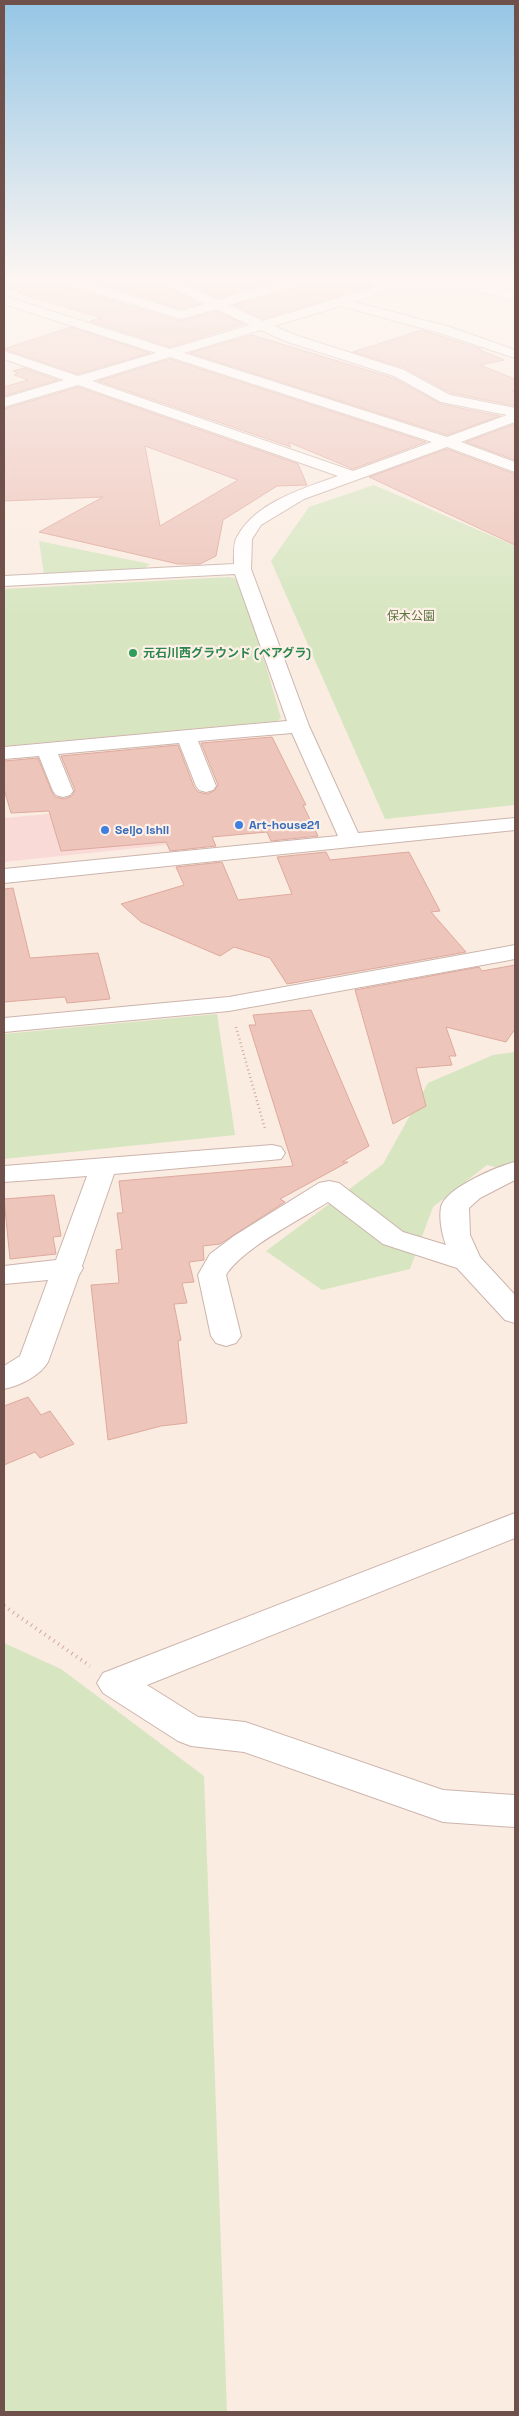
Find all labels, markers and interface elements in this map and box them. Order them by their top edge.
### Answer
park label: 保木公園 [387,608,435,624]
place label: 元石川西グラウンド (ベアグラ) [143,645,311,661]
marker: 元石川西グラウンド (ベアグラ) [127,647,139,659]
place label: Art-house21 [249,817,320,833]
marker: Art-house21 [233,819,245,831]
place label: Seijo Ishii [115,822,169,838]
marker: Seijo Ishii [99,824,111,836]

